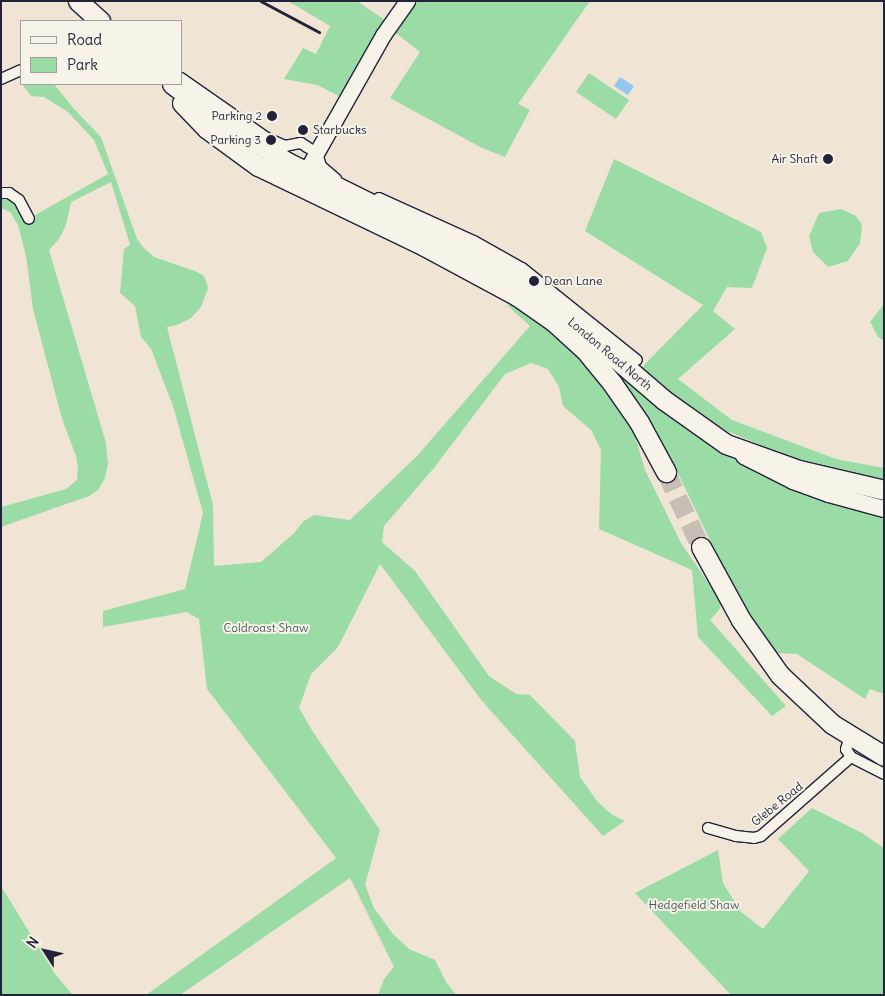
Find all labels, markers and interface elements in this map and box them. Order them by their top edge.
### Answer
legend [20,20,182,85]
text: Road [67,30,102,49]
text: Park [67,55,98,74]
place label: Parking 2 [211,109,262,123]
marker: Parking 2 [266,110,278,122]
place label: Starbucks [313,123,367,137]
marker: Starbucks [297,124,309,136]
place label: Parking 3 [210,133,261,147]
marker: Parking 3 [265,134,277,146]
place label: Air Shaft [771,152,818,166]
marker: Air Shaft [822,153,834,165]
place label: Dean Lane [544,274,602,288]
marker: Dean Lane [528,275,540,287]
street label: London Road North [565,315,655,393]
park label: Coldroast Shaw [224,621,308,635]
street label: Glebe Road [748,779,806,829]
park label: Hedgefield Shaw [649,898,739,912]
north arrow [20,926,70,976]
text: N [23,933,43,952]

